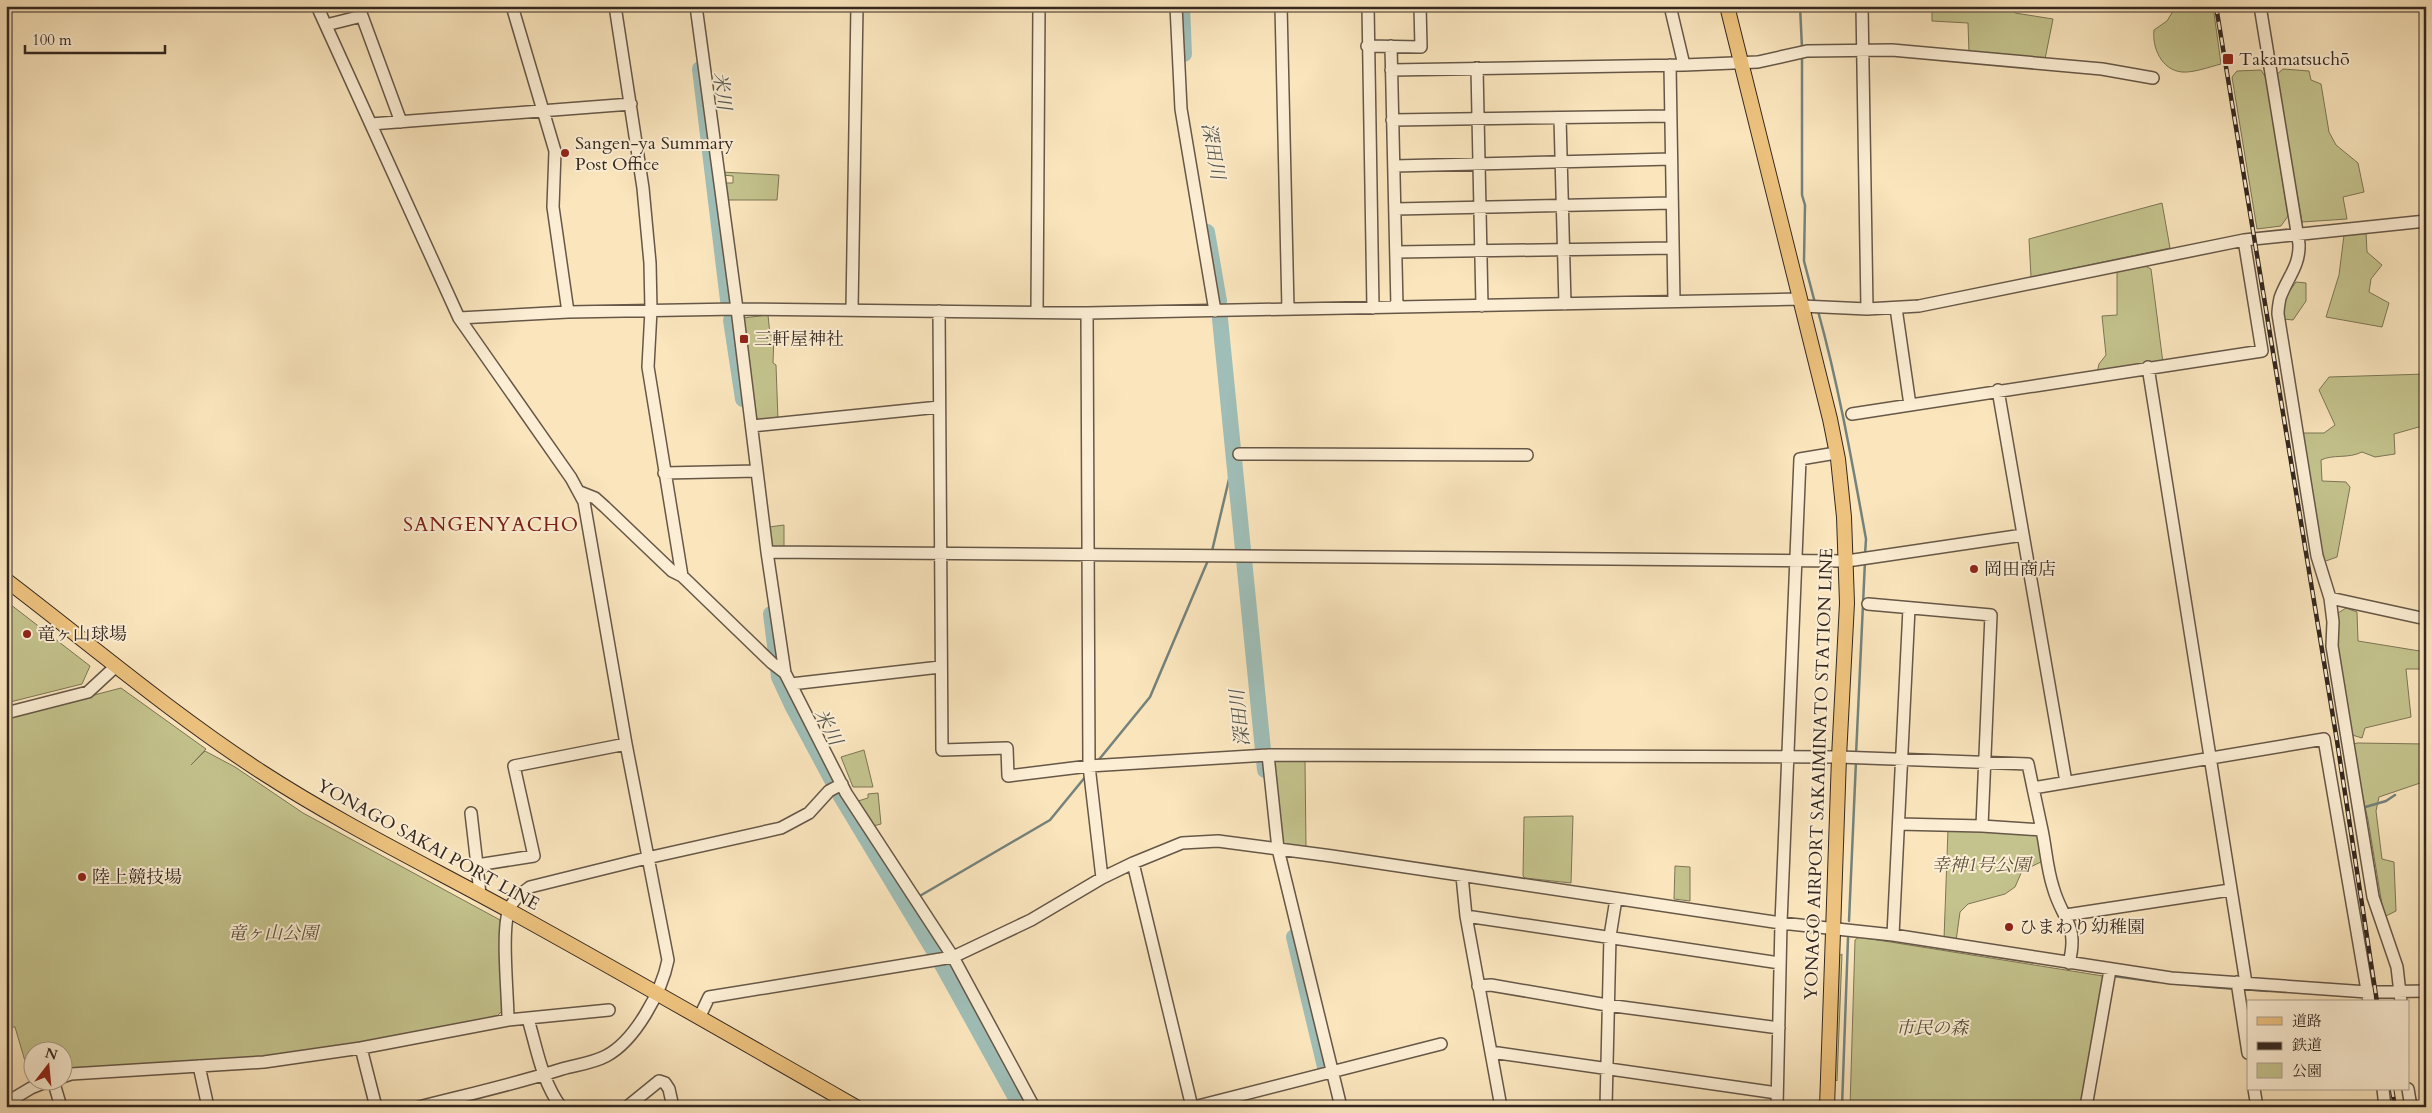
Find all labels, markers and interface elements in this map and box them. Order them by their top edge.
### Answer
scale bar [25,22,165,54]
text: 100 m [32,30,72,50]
place label: Takamatsuchō [2239,47,2350,72]
marker: Takamatsuchō [2221,52,2235,66]
water label: 米川 [707,71,737,113]
water label: 深田川 [1195,121,1231,183]
place label: Sangen-ya Summary Post Office [575,131,734,177]
marker: Sangen-ya Summary Post Office [559,147,571,159]
place label: 三軒屋神社 [754,327,844,352]
marker: 三軒屋神社 [738,333,750,345]
district label: SANGENYACHO [403,511,579,538]
street label: YONAGO AIRPORT SAKAIMINATO STATION LINE [1799,547,1839,1001]
place label: 岡田商店 [1984,557,2056,582]
marker: 岡田商店 [1968,563,1980,575]
place label: 竜ヶ山球場 [37,622,127,647]
marker: 竜ヶ山球場 [21,628,33,640]
water label: 深田川 [1224,686,1256,748]
water label: 米川 [808,704,849,752]
street label: YONAGO SAKAI PORT LINE [312,773,544,917]
park label: 幸神1号公園 [1931,853,2034,878]
place label: 陸上競技場 [92,865,182,890]
marker: 陸上競技場 [76,871,88,883]
place label: ひまわり幼稚園 [2019,915,2145,940]
park label: 竜ヶ山公園 [228,921,321,946]
marker: ひまわり幼稚園 [2003,921,2015,933]
legend [2247,1000,2410,1090]
text: 道路 [2292,1011,2322,1031]
park label: 市民の森 [1896,1016,1970,1041]
text: 鉄道 [2292,1035,2322,1055]
north arrow [22,1040,72,1090]
text: N [43,1043,60,1065]
text: 公園 [2292,1061,2322,1081]

